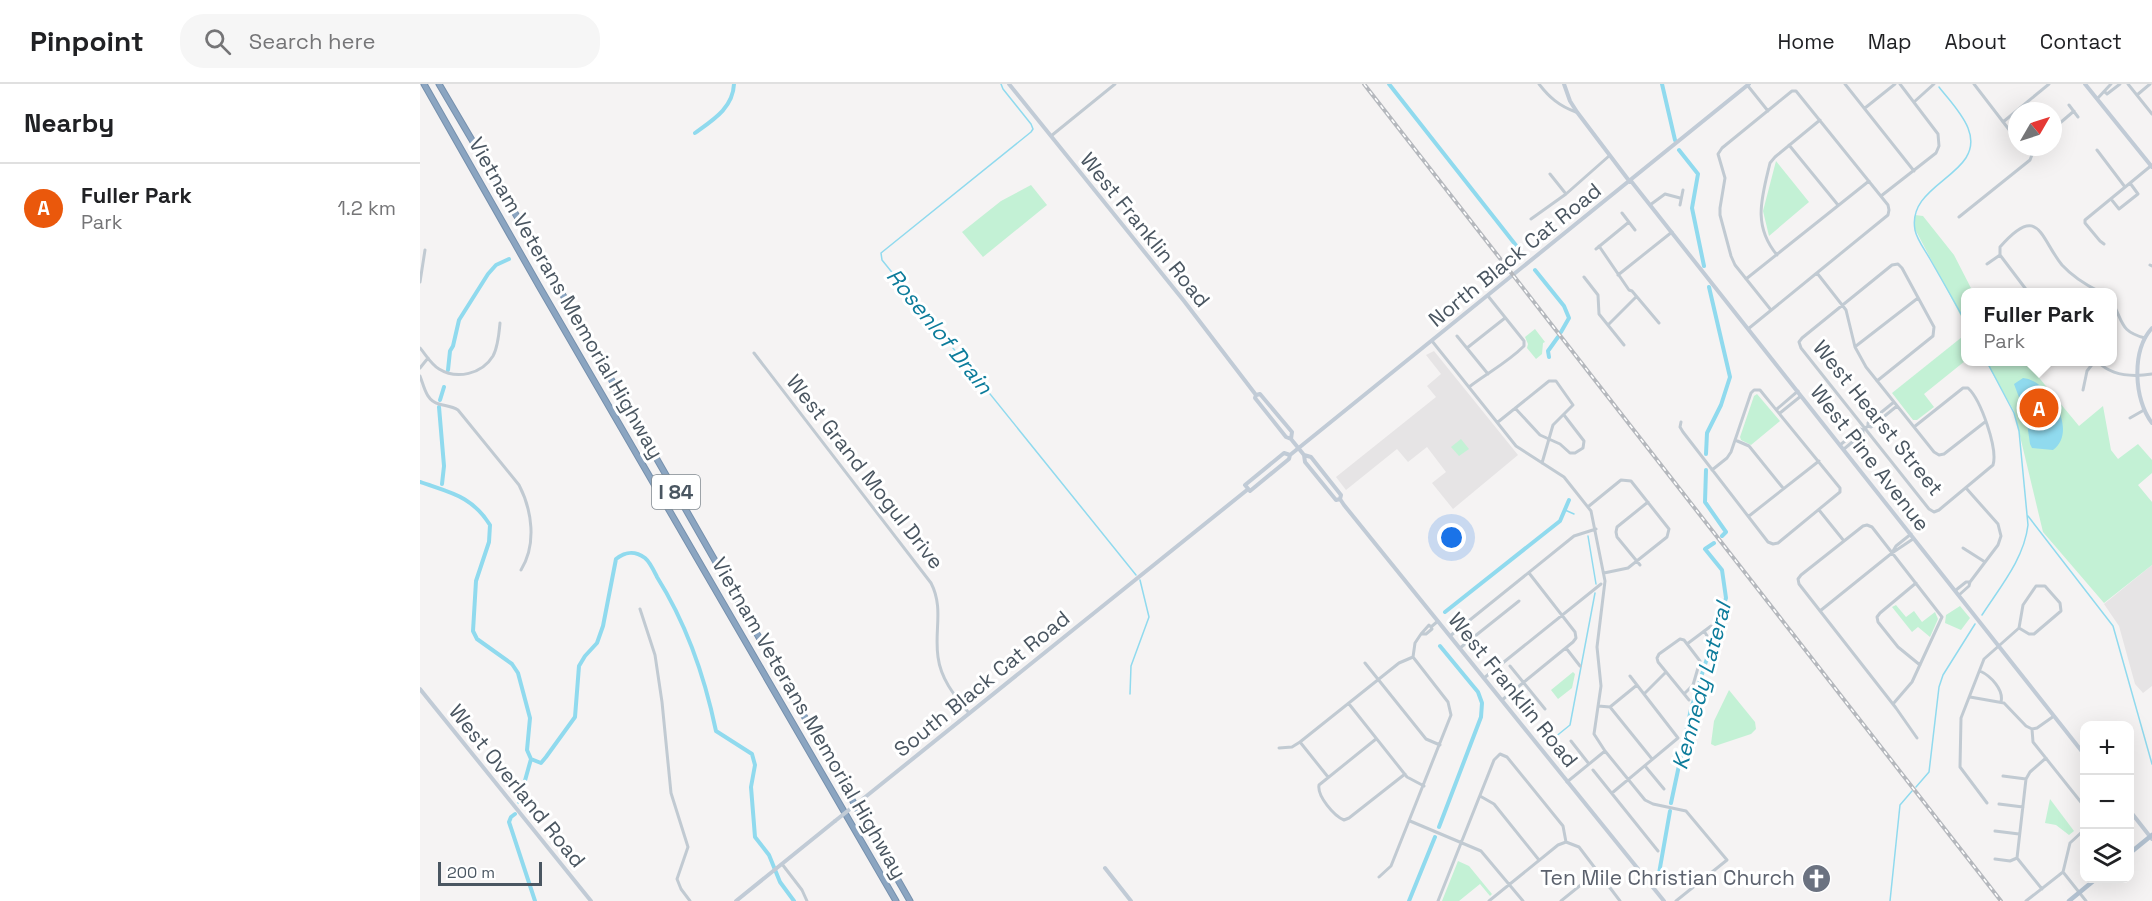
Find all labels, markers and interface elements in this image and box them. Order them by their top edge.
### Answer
search box [180,14,600,68]
text: Pinpoint [30,23,144,59]
icon: search [201,25,234,58]
text: Search here [249,27,375,55]
text: Home [1777,28,1835,55]
text: Map [1868,28,1912,55]
text: About [1945,28,2007,55]
text: Contact [2040,28,2122,55]
north arrow [2008,102,2062,156]
text: Nearby [24,106,114,140]
street label: Vietnam Veterans Memorial Highway [463,132,670,463]
street label: West Franklin Road [1075,147,1216,313]
street label: North Black Cat Road [1423,177,1606,333]
text: Fuller Park [81,181,192,209]
text: A [37,195,50,221]
text: 1.2 km [337,195,396,221]
text: Park [81,209,123,235]
water label: Rosenlof Drain [881,263,1000,400]
popup [1961,288,2117,366]
text: Fuller Park [1984,300,2094,328]
text: Park [1984,328,2025,354]
street label: West Hearst Street [1807,334,1949,501]
street label: West Grand Mogul Drive [781,369,950,575]
street label: West Pine Avenue [1805,379,1936,536]
pin: A [2020,386,2058,430]
road number: I 84 [652,475,700,509]
your location [1437,523,1466,552]
street label: Vietnam Veterans Memorial Highway [706,552,913,883]
water label: Kennedy Lateral [1665,597,1737,773]
street label: South Black Cat Road [888,604,1075,763]
street label: West Franklin Road [1443,607,1584,773]
street label: West Overland Road [443,699,592,873]
map controls [2080,721,2134,883]
button: + [2080,721,2134,775]
button: − [2080,775,2134,829]
button: layers [2080,829,2134,883]
scale bar [438,859,542,886]
text: 200 m [447,862,495,883]
church icon: Ten Mile Christian Church [1800,862,1832,894]
place label: Ten Mile Christian Church [1540,864,1795,891]

